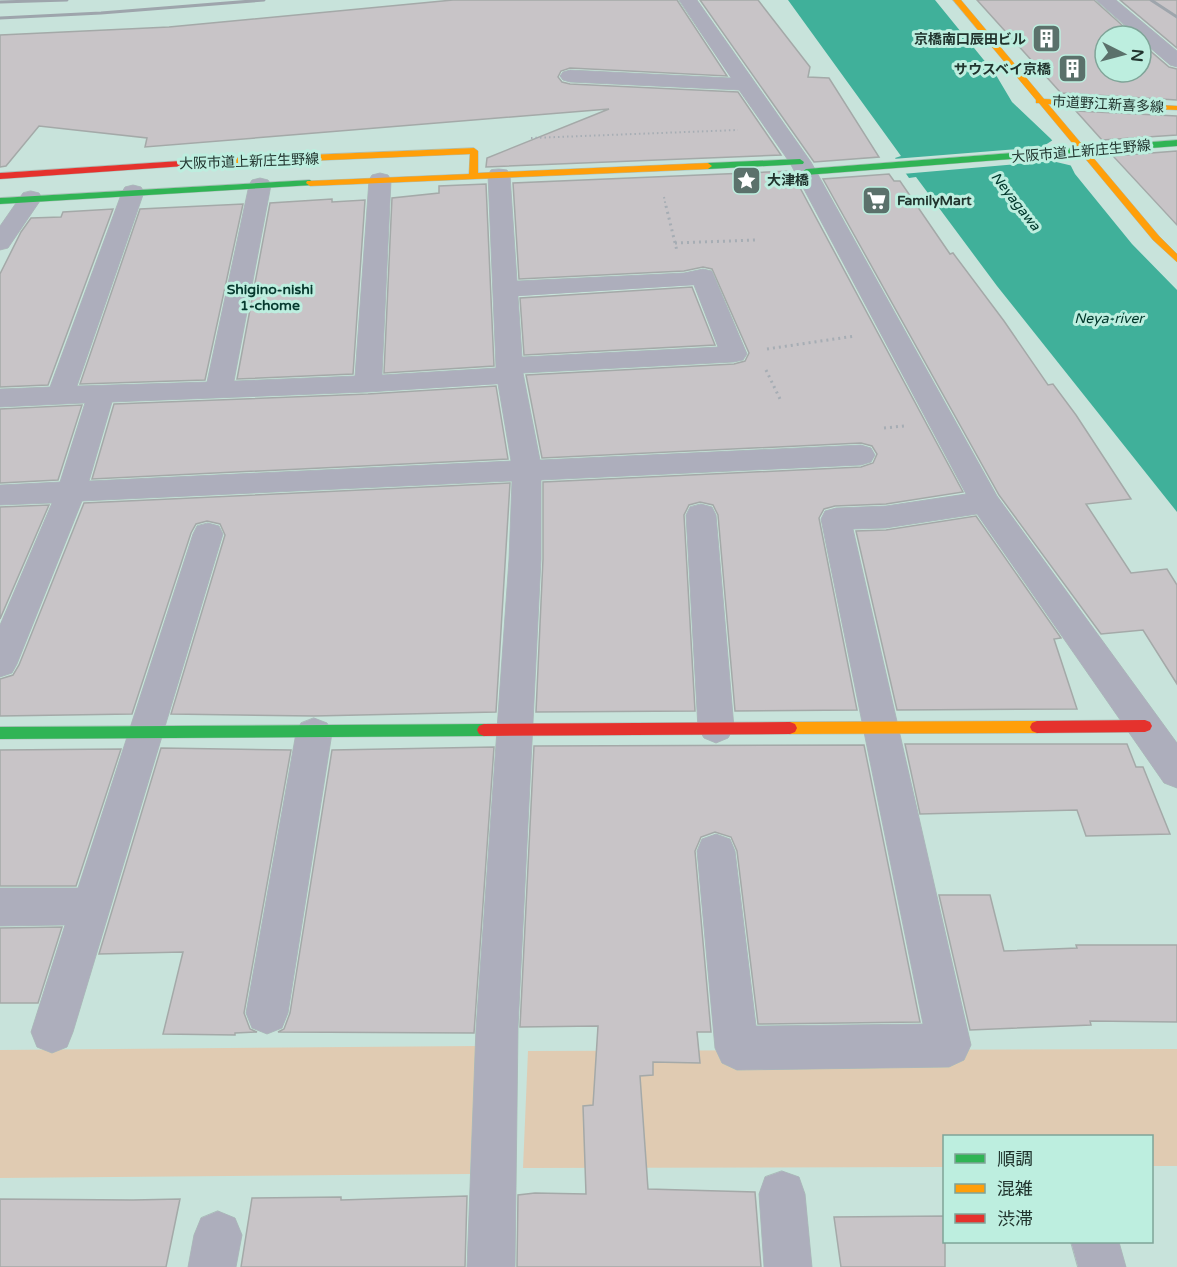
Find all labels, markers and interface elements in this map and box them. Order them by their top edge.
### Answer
building icon: 京橋南口辰田ビル [1031,23,1063,55]
north arrow [1093,24,1153,84]
place label: 京橋南口辰田ビル [914,31,1026,48]
text: N [1126,48,1148,63]
building icon: サウスベイ京橋 [1056,53,1088,85]
place label: サウスベイ京橋 [954,61,1051,78]
street label: 市道野江新喜多線 [1052,93,1164,116]
street label: 大阪市道上新庄生野線 [1011,137,1152,166]
street label: 大阪市道上新庄生野線 [179,151,319,172]
place icon: 大津橋 [730,164,762,196]
water label: Neyagawa [987,169,1044,235]
place label: 大津橋 [767,172,809,189]
supermarket icon: FamilyMart [860,184,892,216]
place label: FamilyMart [897,192,972,209]
district label: Shigino-nishi 1-chome [227,281,313,314]
water label: Neya-river [1074,310,1145,327]
legend [943,1135,1153,1243]
text: 順調 [997,1148,1033,1170]
text: 混雑 [997,1178,1033,1200]
text: 渋滞 [997,1208,1033,1230]

